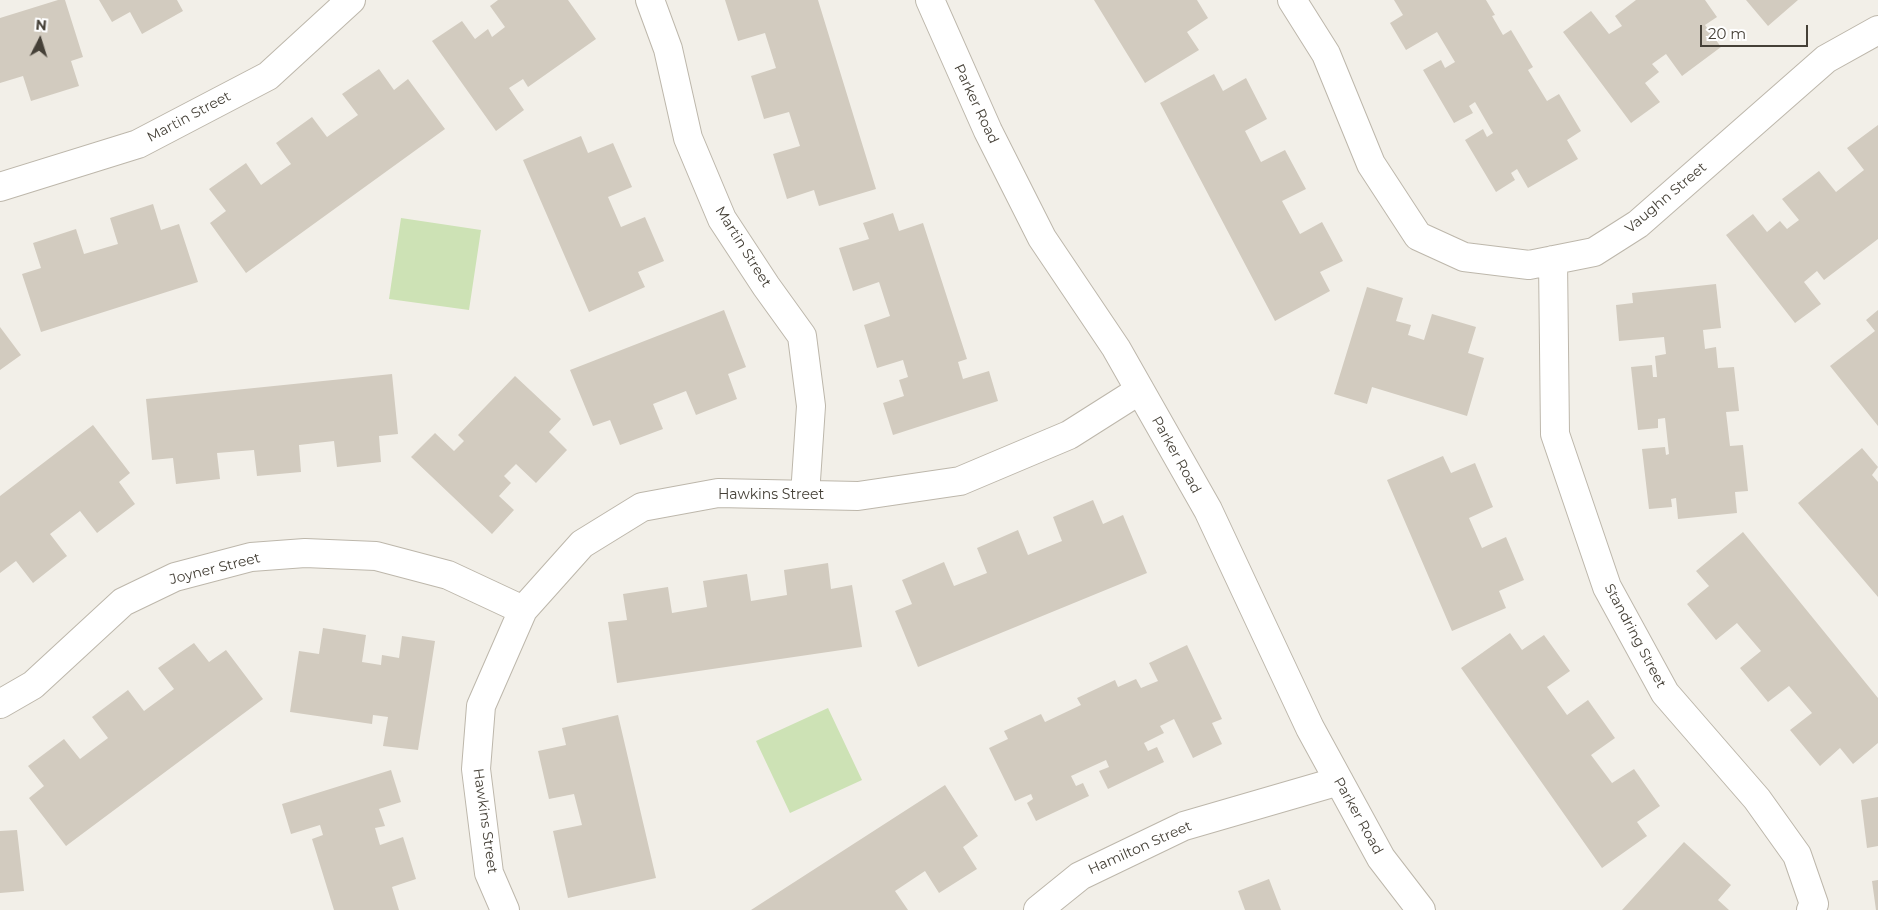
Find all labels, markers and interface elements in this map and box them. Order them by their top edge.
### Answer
north arrow [15,15,65,65]
scale bar [1703,15,1810,47]
text: N [35,16,48,35]
text: 20 m [1708,24,1746,43]
street label: Parker Road [950,61,1002,147]
street label: Martin Street [144,88,234,146]
street label: Vaughn Street [1622,159,1710,237]
street label: Martin Street [711,203,775,291]
street label: Parker Road [1148,413,1204,497]
street label: Hawkins Street [718,487,824,503]
street label: Joyner Street [168,550,262,588]
street label: Standring Street [1600,581,1670,691]
street label: Hawkins Street [469,767,501,875]
street label: Parker Road [1330,774,1386,858]
street label: Hamilton Street [1086,818,1194,878]

